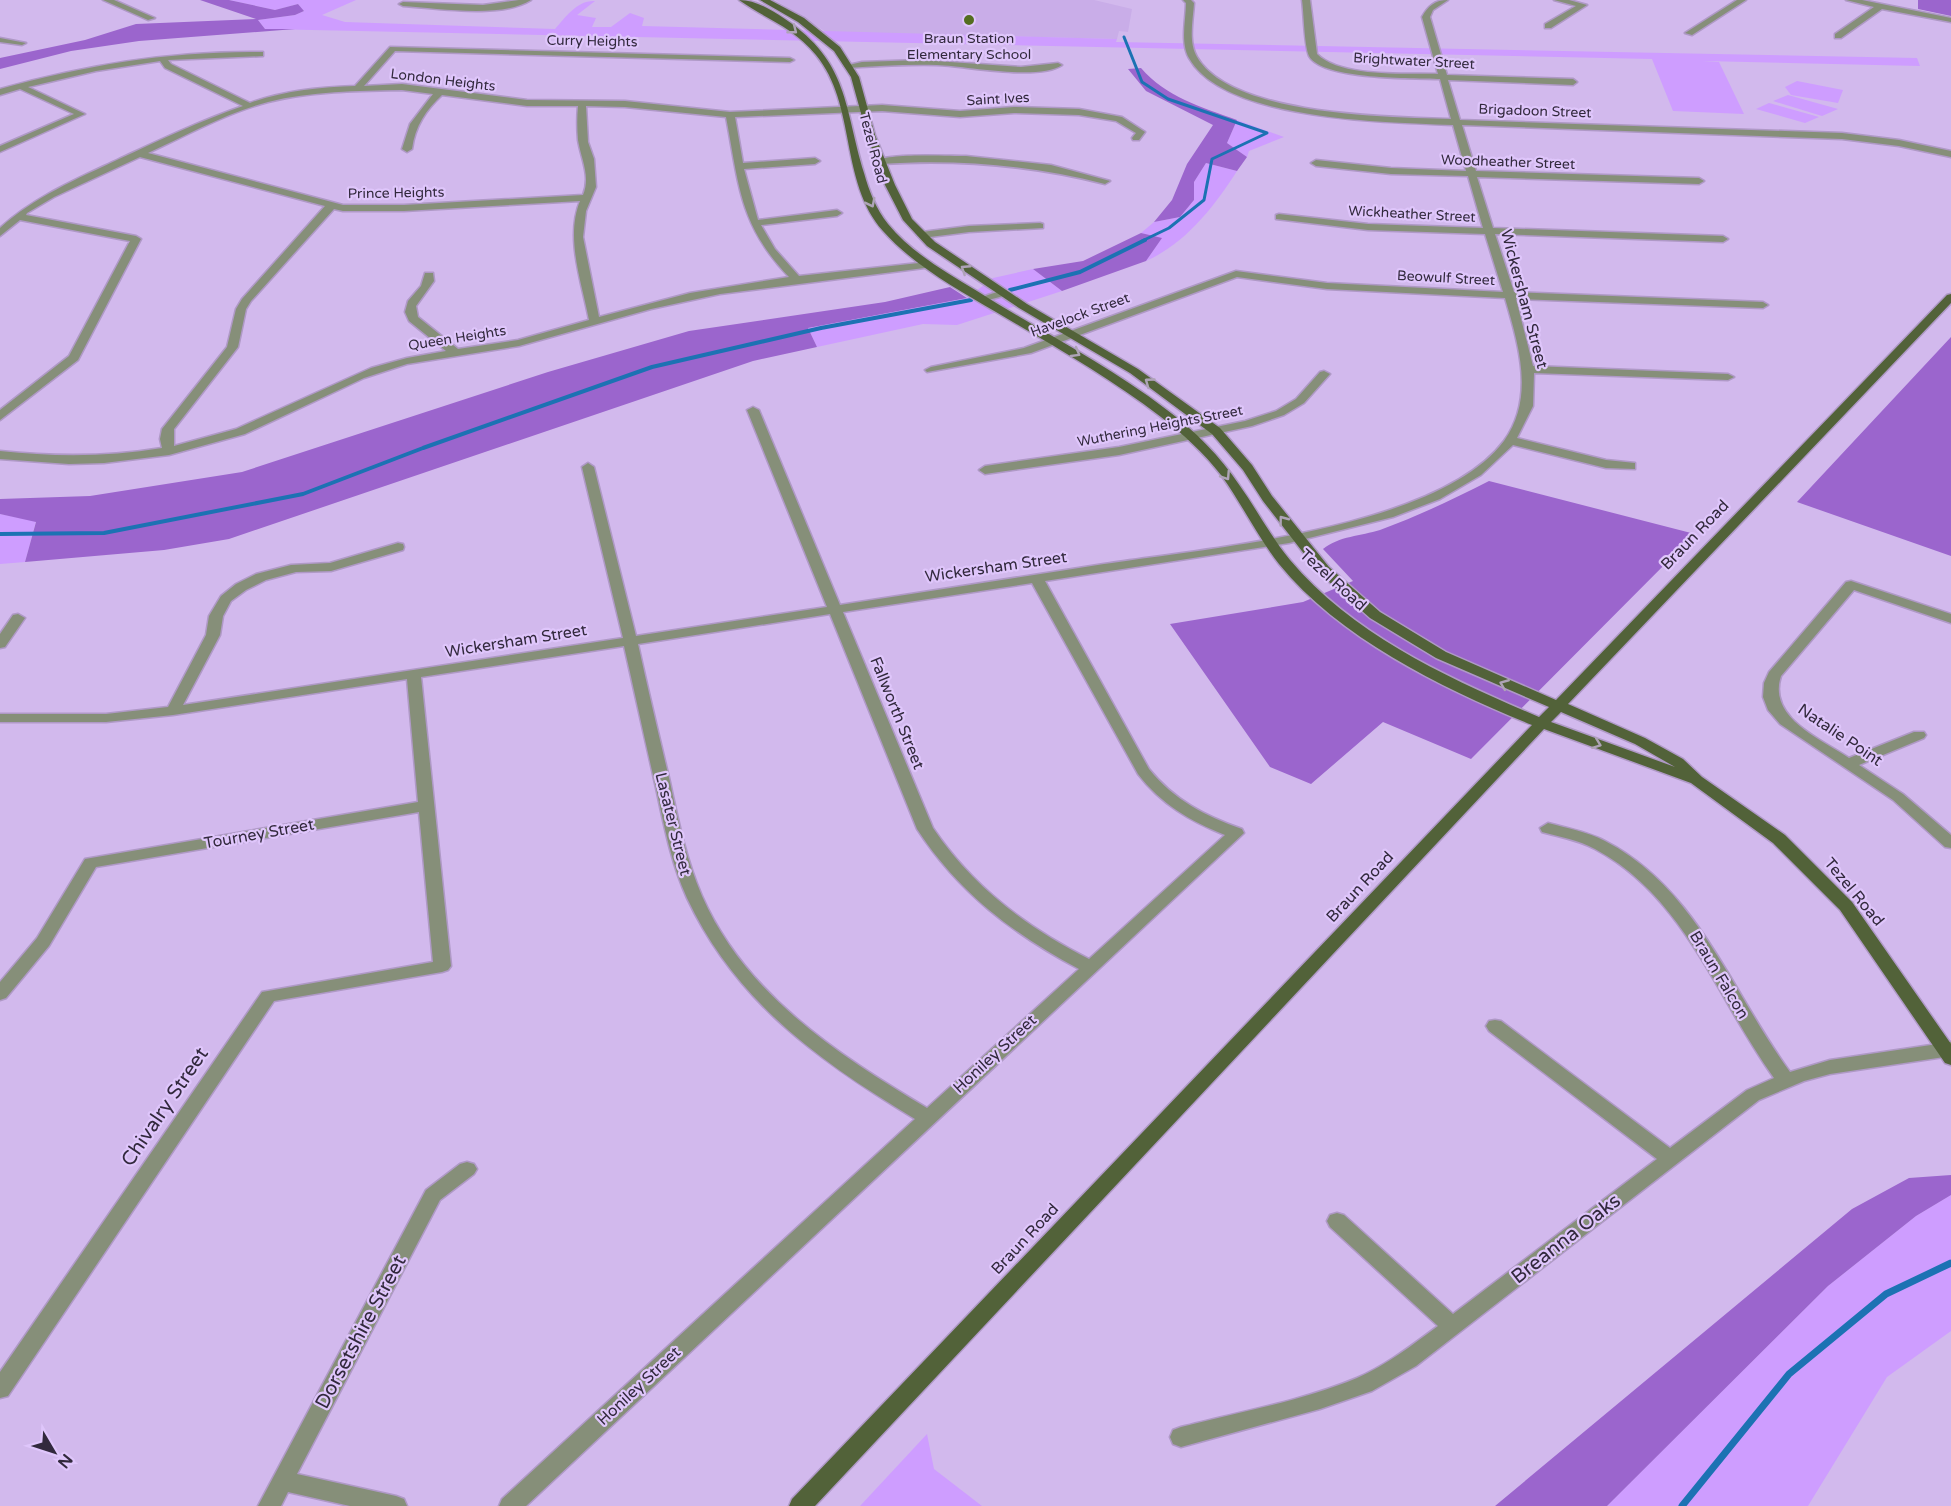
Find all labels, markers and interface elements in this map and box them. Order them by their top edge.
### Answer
marker: Braun Station Elementary School [962,13,976,27]
one-way arrow [786,22,797,33]
place label: Braun Station Elementary School [907,30,1031,63]
street label: Curry Heights [546,32,638,50]
street label: Brightwater Street [1353,49,1476,73]
street label: London Heights [390,65,497,95]
street label: Saint Ives [966,89,1030,109]
street label: Brigadoon Street [1478,101,1593,121]
street label: Tezel Road [855,111,891,185]
street label: Woodheather Street [1441,151,1576,173]
street label: Prince Heights [348,184,445,202]
one-way arrow [864,197,875,207]
street label: Wickheather Street [1348,202,1477,226]
street label: Wickersham Street [1496,227,1552,371]
one-way arrow [961,265,972,276]
street label: Beowulf Street [1397,267,1496,289]
street label: Havelock Street [1028,289,1133,341]
street label: Queen Heights [407,322,507,354]
one-way arrow [1070,346,1080,358]
one-way arrow [1145,378,1156,389]
street label: Wuthering Heights Street [1076,401,1245,450]
one-way arrow [1219,469,1230,480]
street label: Braun Road [1657,496,1733,574]
one-way arrow [1279,516,1290,527]
street label: Tezel Road [1295,545,1371,615]
street label: Wickersham Street [924,547,1068,587]
street label: Wickersham Street [444,620,588,662]
street label: Fallworth Street [865,654,929,772]
one-way arrow [1499,679,1510,691]
street label: Natalie Point [1794,699,1886,771]
one-way arrow [1591,736,1601,749]
street label: Lasater Street [651,770,695,878]
street label: Tourney Street [202,814,316,854]
street label: Braun Road [1322,847,1398,927]
street label: Tezel Road [1820,854,1888,930]
street label: Braun Falcon [1685,927,1753,1023]
street label: Honiley Street [949,1010,1041,1098]
street label: Chivalry Street [116,1043,214,1171]
street label: Breanna Oaks [1507,1189,1625,1289]
street label: Braun Road [987,1199,1063,1279]
street label: Dorsetshire Street [310,1251,412,1413]
street label: Honiley Street [593,1342,685,1430]
north arrow [24,1422,84,1482]
text: N [53,1450,77,1472]

